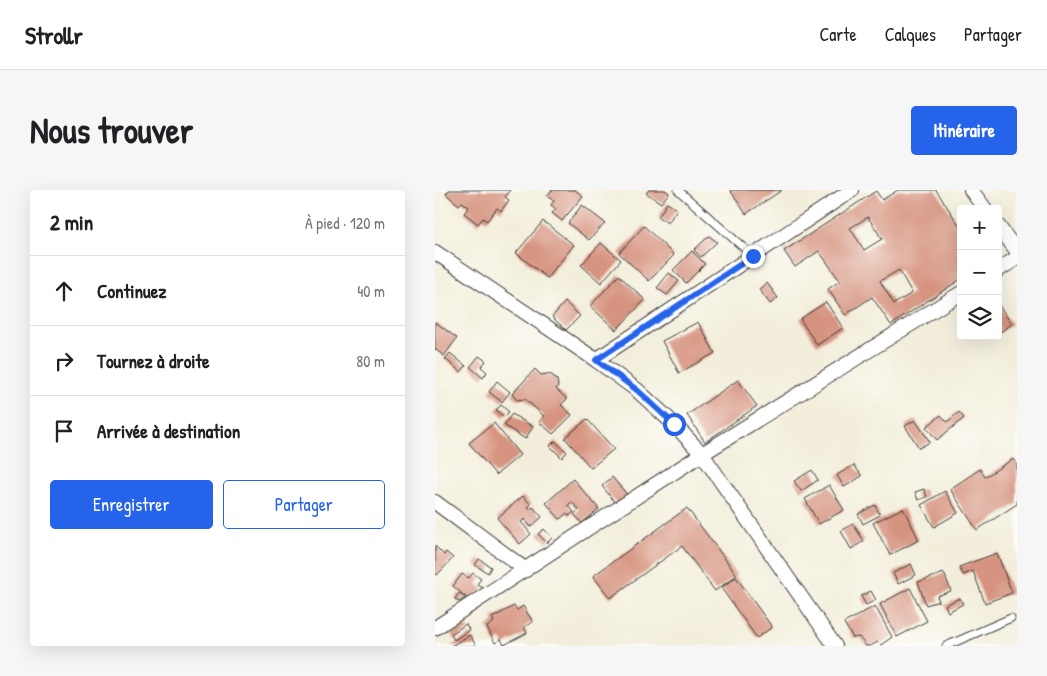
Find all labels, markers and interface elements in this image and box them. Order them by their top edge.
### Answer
text: Strollr [25,19,83,51]
text: Carte [819,22,857,47]
text: Calques [885,22,936,47]
text: Partager [964,22,1022,47]
button: Itinéraire [911,106,1017,155]
text: Nous trouver [30,107,193,154]
map controls [957,205,1002,340]
button: + [957,205,1002,250]
text: 2 min [50,208,93,237]
text: À pied · 120 m [305,212,385,234]
route end [742,245,765,268]
button: − [957,250,1002,295]
icon: ahead [50,277,78,305]
text: Continuez [97,278,166,304]
text: 40 m [357,280,385,302]
button: layers [957,295,1002,340]
icon: right [50,347,78,375]
text: Tournez à droite [97,348,210,374]
text: 80 m [356,350,385,372]
route start [663,413,686,436]
icon: arrive [50,417,78,445]
text: Arrivée à destination [97,418,240,444]
button: Enregistrer [50,480,213,529]
button: Partager [223,480,385,529]

